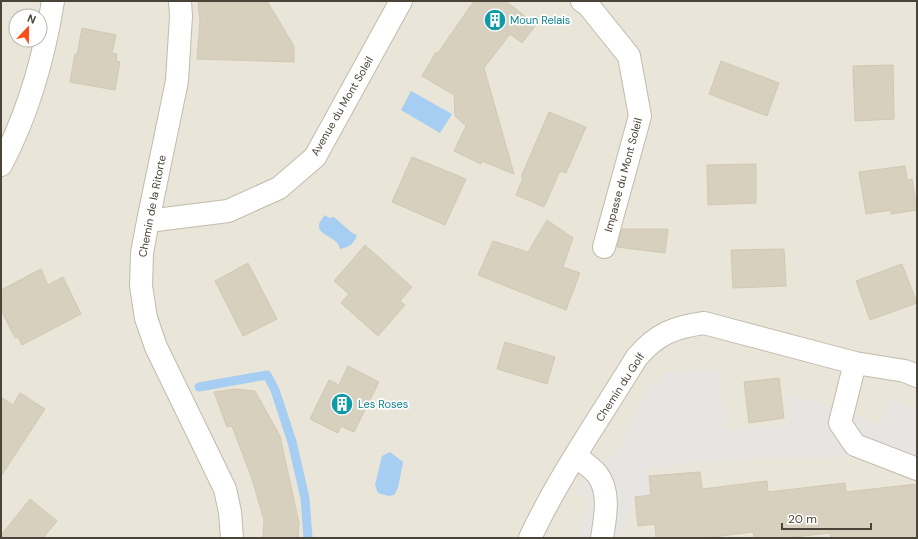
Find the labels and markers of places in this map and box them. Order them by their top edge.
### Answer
building icon: Moun Relais [482,7,508,33]
place label: Moun Relais [510,13,570,27]
building icon: Les Roses [329,391,355,417]
place label: Les Roses [358,397,408,411]

